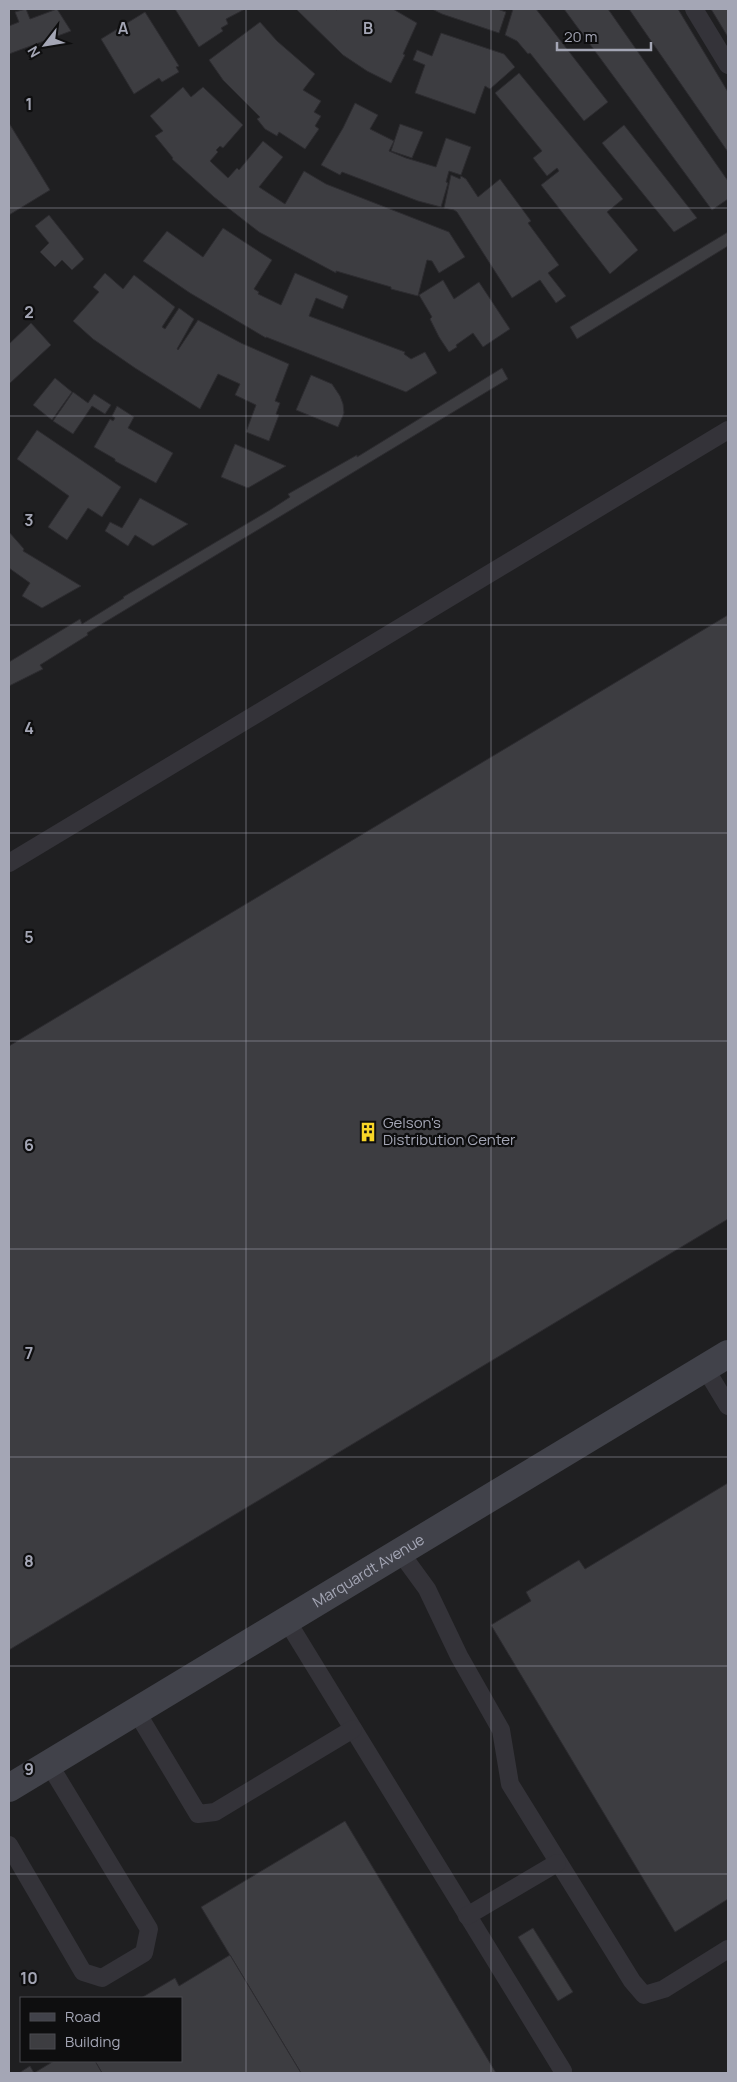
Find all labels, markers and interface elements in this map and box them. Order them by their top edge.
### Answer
text: A [118,17,129,39]
text: B [363,17,373,39]
north arrow [20,20,70,70]
scale bar [557,20,651,52]
text: 20 m [564,26,597,47]
text: N [23,43,44,61]
text: 1 [25,93,33,115]
text: 2 [24,301,34,323]
text: 3 [24,509,34,531]
text: 4 [24,717,34,739]
text: 5 [24,926,34,948]
place label: Gelson's Distribution Center [383,1112,516,1150]
building icon: Gelson's Distribution Center [357,1121,379,1143]
text: 6 [24,1134,34,1156]
text: 7 [25,1342,33,1364]
street label: Marquardt Avenue [308,1529,428,1612]
text: 8 [24,1550,34,1572]
text: 9 [24,1758,34,1780]
text: 10 [20,1967,38,1989]
legend [20,1997,182,2062]
text: Road [65,2006,101,2027]
text: Building [65,2031,120,2052]

